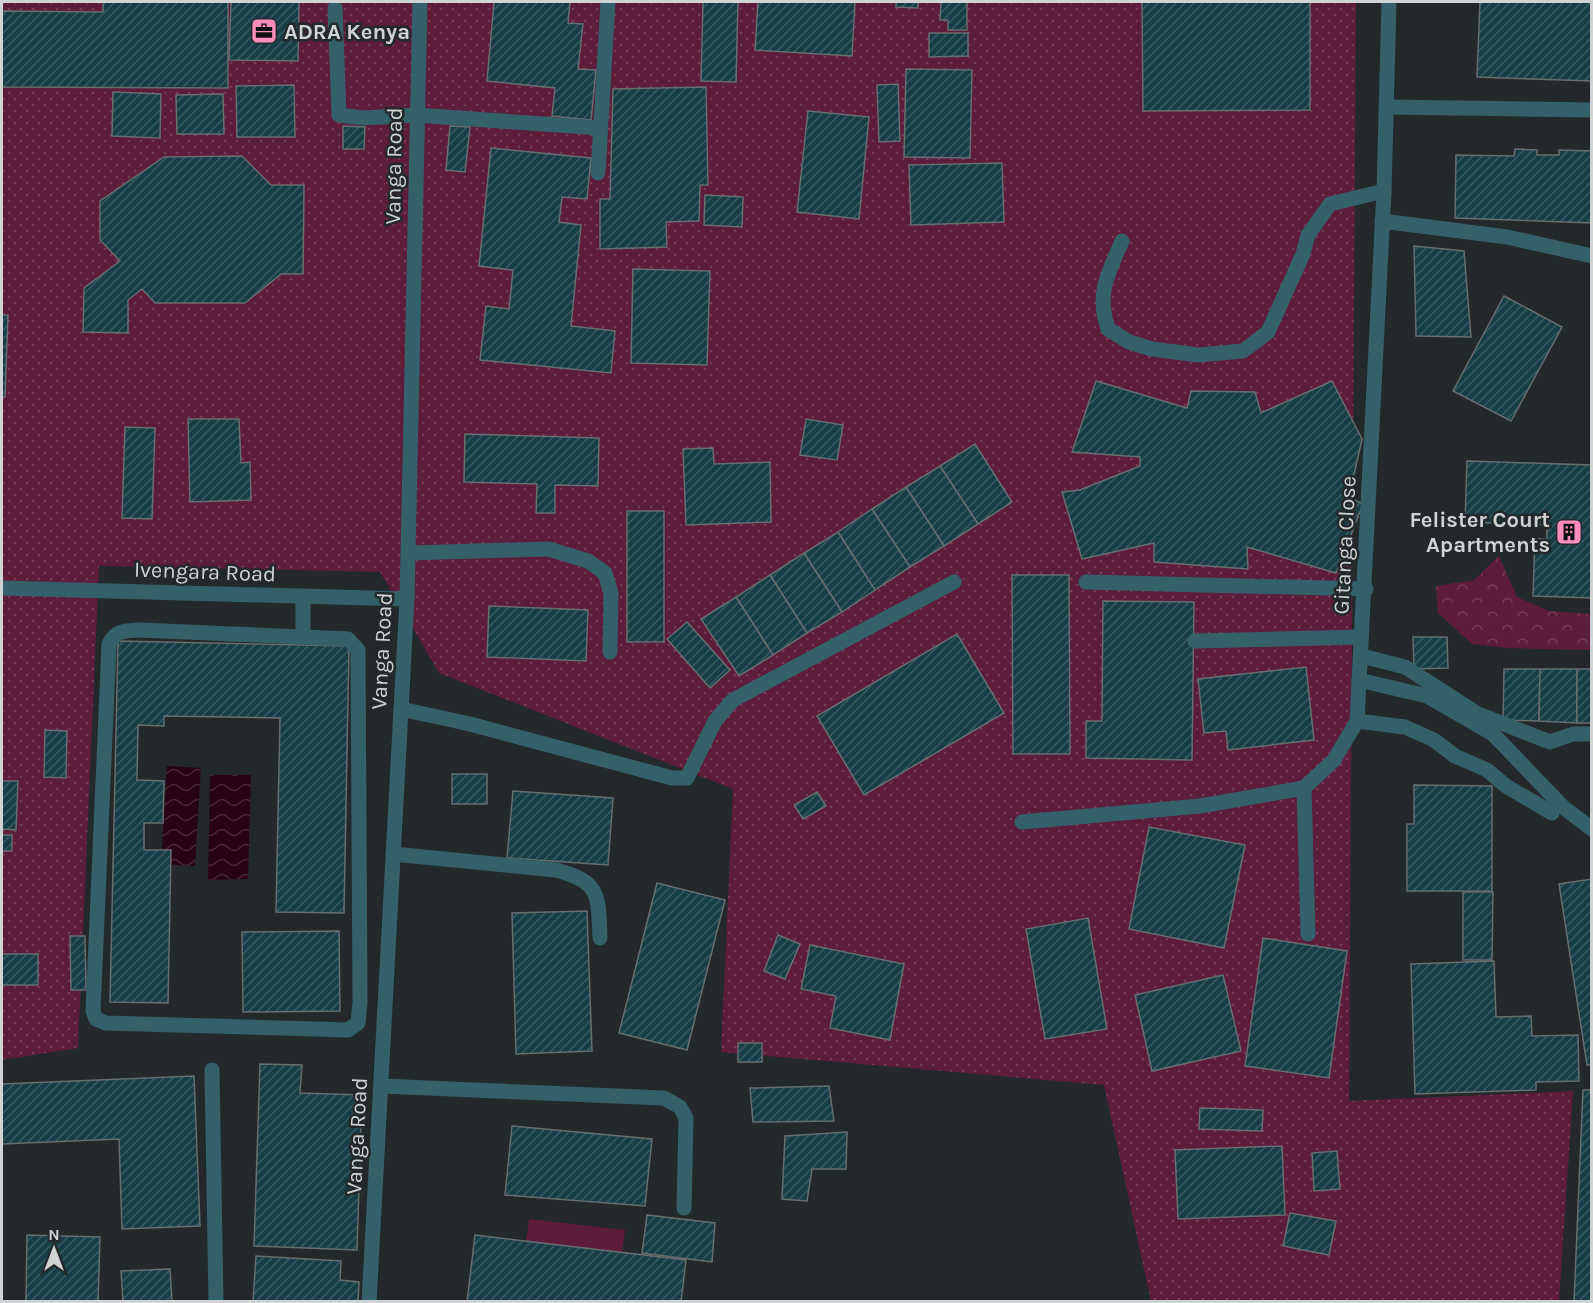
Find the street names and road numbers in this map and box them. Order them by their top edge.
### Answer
street label: Vanga Road [380,107,408,225]
street label: Gitanga Close [1328,475,1362,615]
street label: Ivengara Road [133,557,277,587]
street label: Vanga Road [366,592,398,710]
street label: Vanga Road [341,1077,373,1195]

